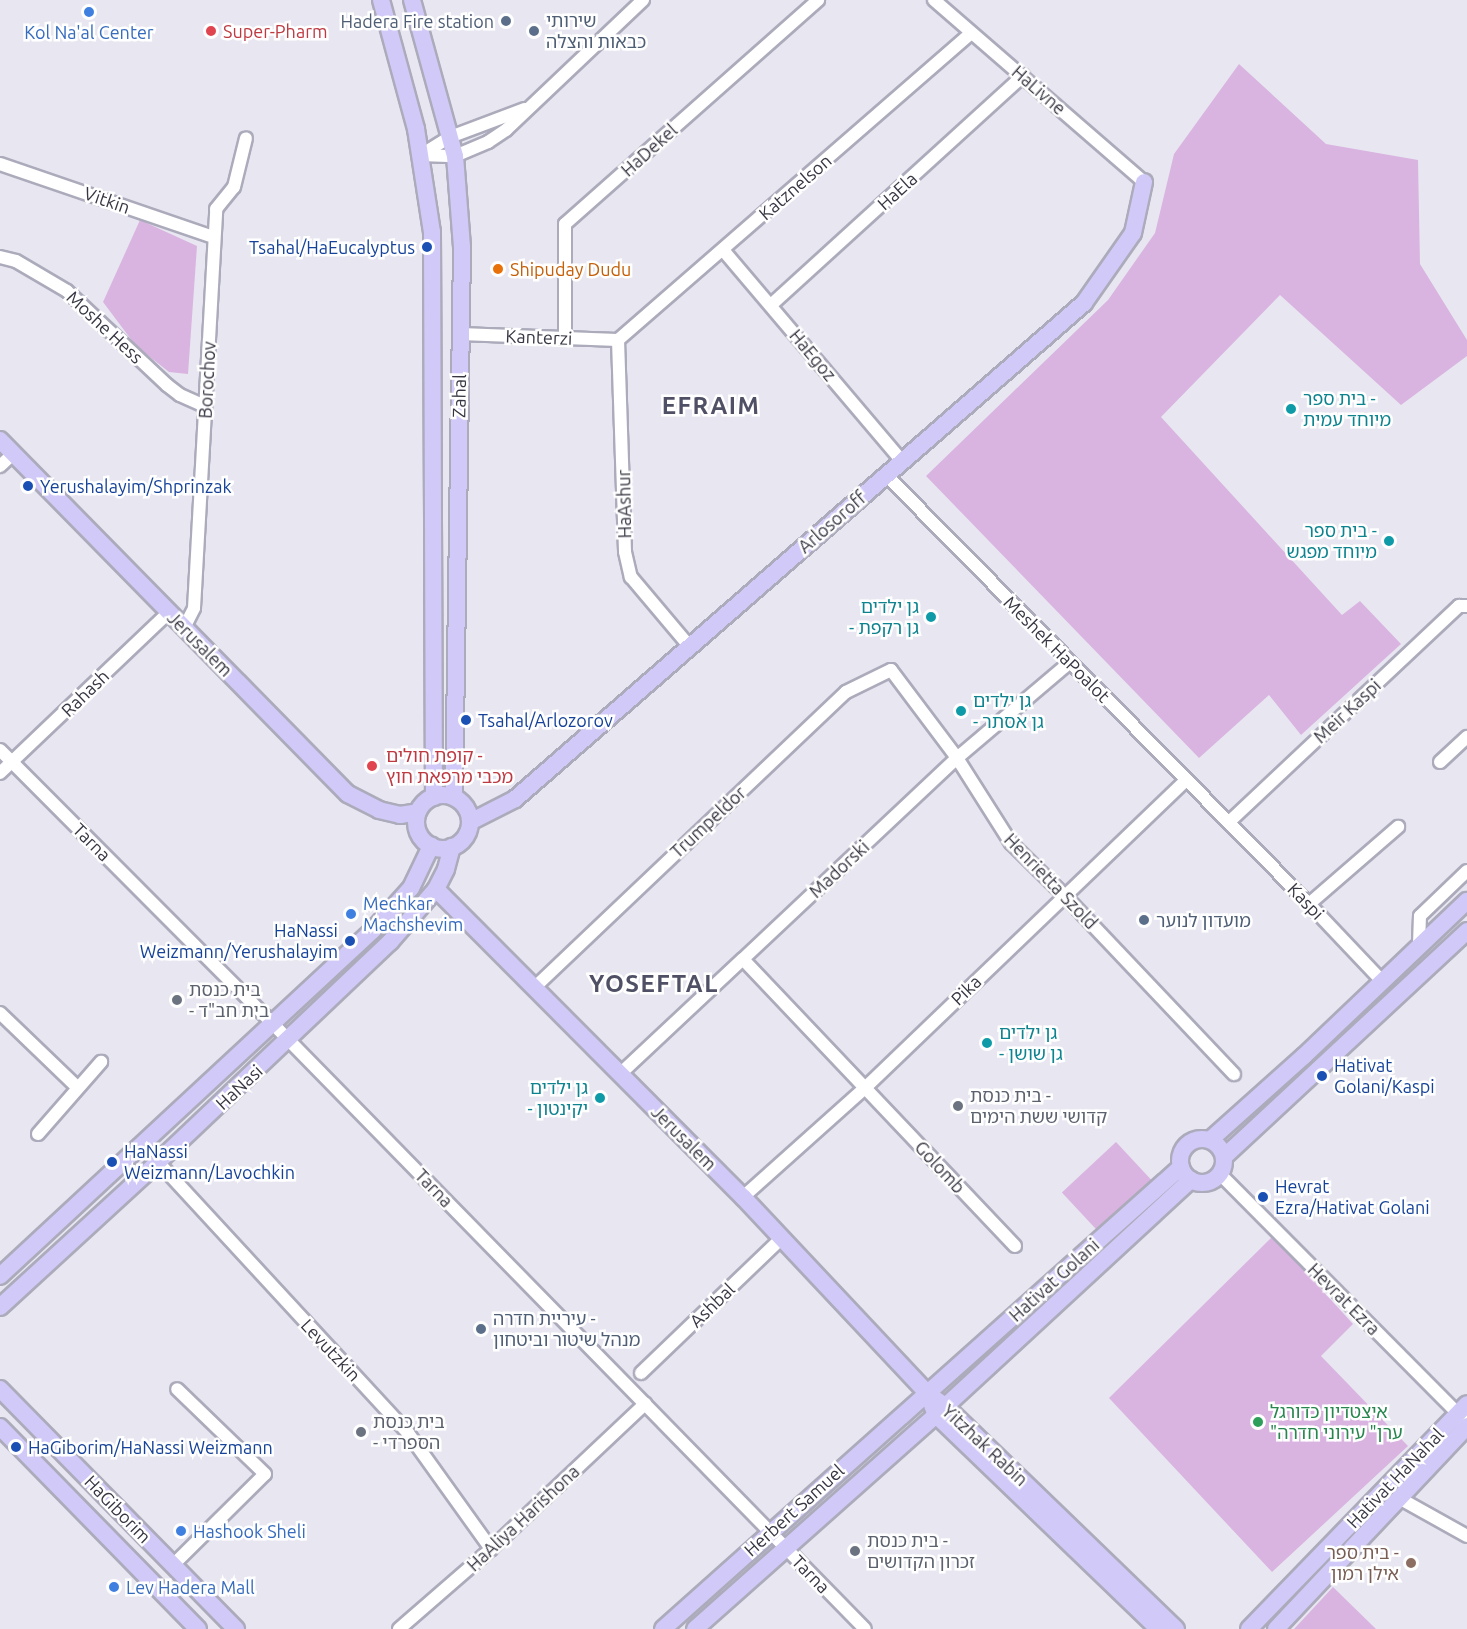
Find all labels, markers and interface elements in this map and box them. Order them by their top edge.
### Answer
marker: Kol Na'al Center [82,5,96,19]
place label: Hadera Fire station [340,10,494,32]
place label: שירותי כבאות והצלה [546,10,646,52]
marker: Hadera Fire station [499,14,513,28]
place label: Super-Pharm [223,20,328,42]
place label: Kol Na'al Center [24,21,154,43]
marker: Super-Pharm [204,24,218,38]
marker: שירותי כבאות והצלה [527,24,541,38]
street label: HaLivne [1008,61,1070,119]
street label: HaDekel [617,119,681,181]
street label: Katznelson [754,150,836,224]
street label: HaEla [873,168,921,214]
street label: Vitkin [81,182,133,218]
place label: Tsahal/HaEucalyptus [249,236,415,258]
marker: Tsahal/HaEucalyptus [420,240,434,254]
place label: Shipuday Dudu [510,258,631,280]
marker: Shipuday Dudu [491,262,505,276]
street label: Moshe Hess [62,286,148,368]
street label: Kanterzi [505,325,573,349]
street label: HaEgoz [785,325,841,385]
street label: Borochov [194,341,220,419]
street label: Zahal [448,374,470,418]
place label: בית ספר - מיוחד עמית [1303,388,1391,430]
district label: EFRAIM [662,392,760,420]
marker: בית ספר - מיוחד עמית [1284,402,1298,416]
street label: HaAshur [613,469,635,539]
place label: Yerushalayim/Shprinzak [40,475,232,497]
marker: Yerushalayim/Shprinzak [21,479,35,493]
street label: Arlosoroff [794,487,870,557]
place label: בית ספר - מיוחד מפגש [1287,520,1377,562]
marker: בית ספר - מיוחד מפגש [1382,534,1396,548]
street label: Meshek HaPoalot [999,591,1115,707]
place label: גן ילדים - גן רקפת [849,596,919,638]
street label: Jerusalem [163,607,237,681]
marker: גן ילדים - גן רקפת [924,610,938,624]
street label: Rahash [57,665,113,721]
street label: Meir Kaspi [1309,675,1385,747]
place label: גן ילדים - גן אסתר [973,690,1044,732]
marker: גן ילדים - גן אסתר [954,704,968,718]
place label: Tsahal/Arlozorov [478,709,613,731]
marker: Tsahal/Arlozorov [459,713,473,727]
place label: קופת חולים - מכבי מרפאת חוץ [386,745,513,788]
marker: קופת חולים - מכבי מרפאת חוץ [363,757,381,775]
street label: Trumpeldor [666,782,750,862]
street label: Tarna [68,818,116,866]
street label: Henrietta Szold [1000,829,1102,933]
street label: Madorski [805,836,873,902]
street label: Kaspi [1283,878,1329,924]
place label: Mechkar Machshevim [363,893,463,936]
marker: Mechkar Machshevim [344,907,358,921]
place label: מועדון לנוער [1156,909,1251,931]
marker: מועדון לנוער [1137,913,1151,927]
place label: HaNassi Weizmann/Yerushalayim [140,920,338,962]
marker: HaNassi Weizmann/Yerushalayim [343,934,357,948]
district label: YOSEFTAL [589,970,719,998]
street label: Pika [946,971,986,1009]
place label: בית כנסת - בית חב"ד [189,979,269,1022]
marker: בית כנסת - בית חב"ד [170,993,184,1007]
place label: גן ילדים - גן שושן [999,1022,1063,1064]
marker: גן ילדים - גן שושן [980,1036,994,1050]
place label: Hativat Golani/Kaspi [1334,1055,1435,1098]
street label: HaNasi [211,1060,267,1114]
marker: Hativat Golani/Kaspi [1315,1069,1329,1083]
place label: גן ילדים - יקינטון [527,1077,588,1120]
place label: בית כנסת - קדושי ששת הימים [970,1085,1107,1128]
marker: גן ילדים - יקינטון [593,1091,607,1105]
marker: בית כנסת - קדושי ששת הימים [951,1099,965,1113]
street label: Jerusalem [647,1101,721,1175]
street label: Golomb [910,1136,970,1198]
place label: HaNassi Weizmann/Lavochkin [124,1141,295,1184]
marker: HaNassi Weizmann/Lavochkin [105,1155,119,1169]
street label: Tarna [411,1164,457,1212]
place label: Hevrat Ezra/Hativat Golani [1275,1176,1430,1218]
marker: Hevrat Ezra/Hativat Golani [1256,1190,1270,1204]
street label: Hativat Golani [1005,1234,1103,1326]
street label: Hevrat Ezra [1303,1258,1385,1340]
street label: Ashbal [685,1278,739,1332]
place label: עיריית חדרה - מנהל שיטור וביטחון [493,1308,640,1350]
street label: Levutzkin [297,1314,365,1386]
marker: עיריית חדרה - מנהל שיטור וביטחון [474,1322,488,1336]
street label: Yitzhak Rabin [938,1400,1032,1490]
place label: איצטדיון כדורגל "ערן" עירוני חדרה [1270,1401,1403,1444]
place label: בית כנסת - הספרדי [373,1411,445,1454]
marker: איצטדיון כדורגל "ערן" עירוני חדרה [1251,1415,1265,1429]
street label: Hativat HaNahal [1342,1424,1448,1532]
marker: בית כנסת - הספרדי [354,1425,368,1439]
place label: HaGiborim/HaNassi Weizmann [28,1436,273,1458]
marker: HaGiborim/HaNassi Weizmann [9,1440,23,1454]
street label: Herbert Samuel [740,1459,848,1561]
street label: HaAliya Harishona [462,1460,584,1576]
street label: HaGiborim [80,1471,156,1547]
place label: Hashook Sheli [193,1520,306,1542]
marker: Hashook Sheli [174,1524,188,1538]
place label: בית כנסת - זכרון הקדושים [867,1530,975,1572]
place label: בית ספר - אילן רמון [1326,1542,1399,1584]
marker: בית כנסת - זכרון הקדושים [848,1544,862,1558]
street label: Tarna [788,1550,834,1598]
marker: בית ספר - אילן רמון [1404,1556,1418,1570]
place label: Lev Hadera Mall [126,1576,255,1598]
marker: Lev Hadera Mall [107,1580,121,1594]

